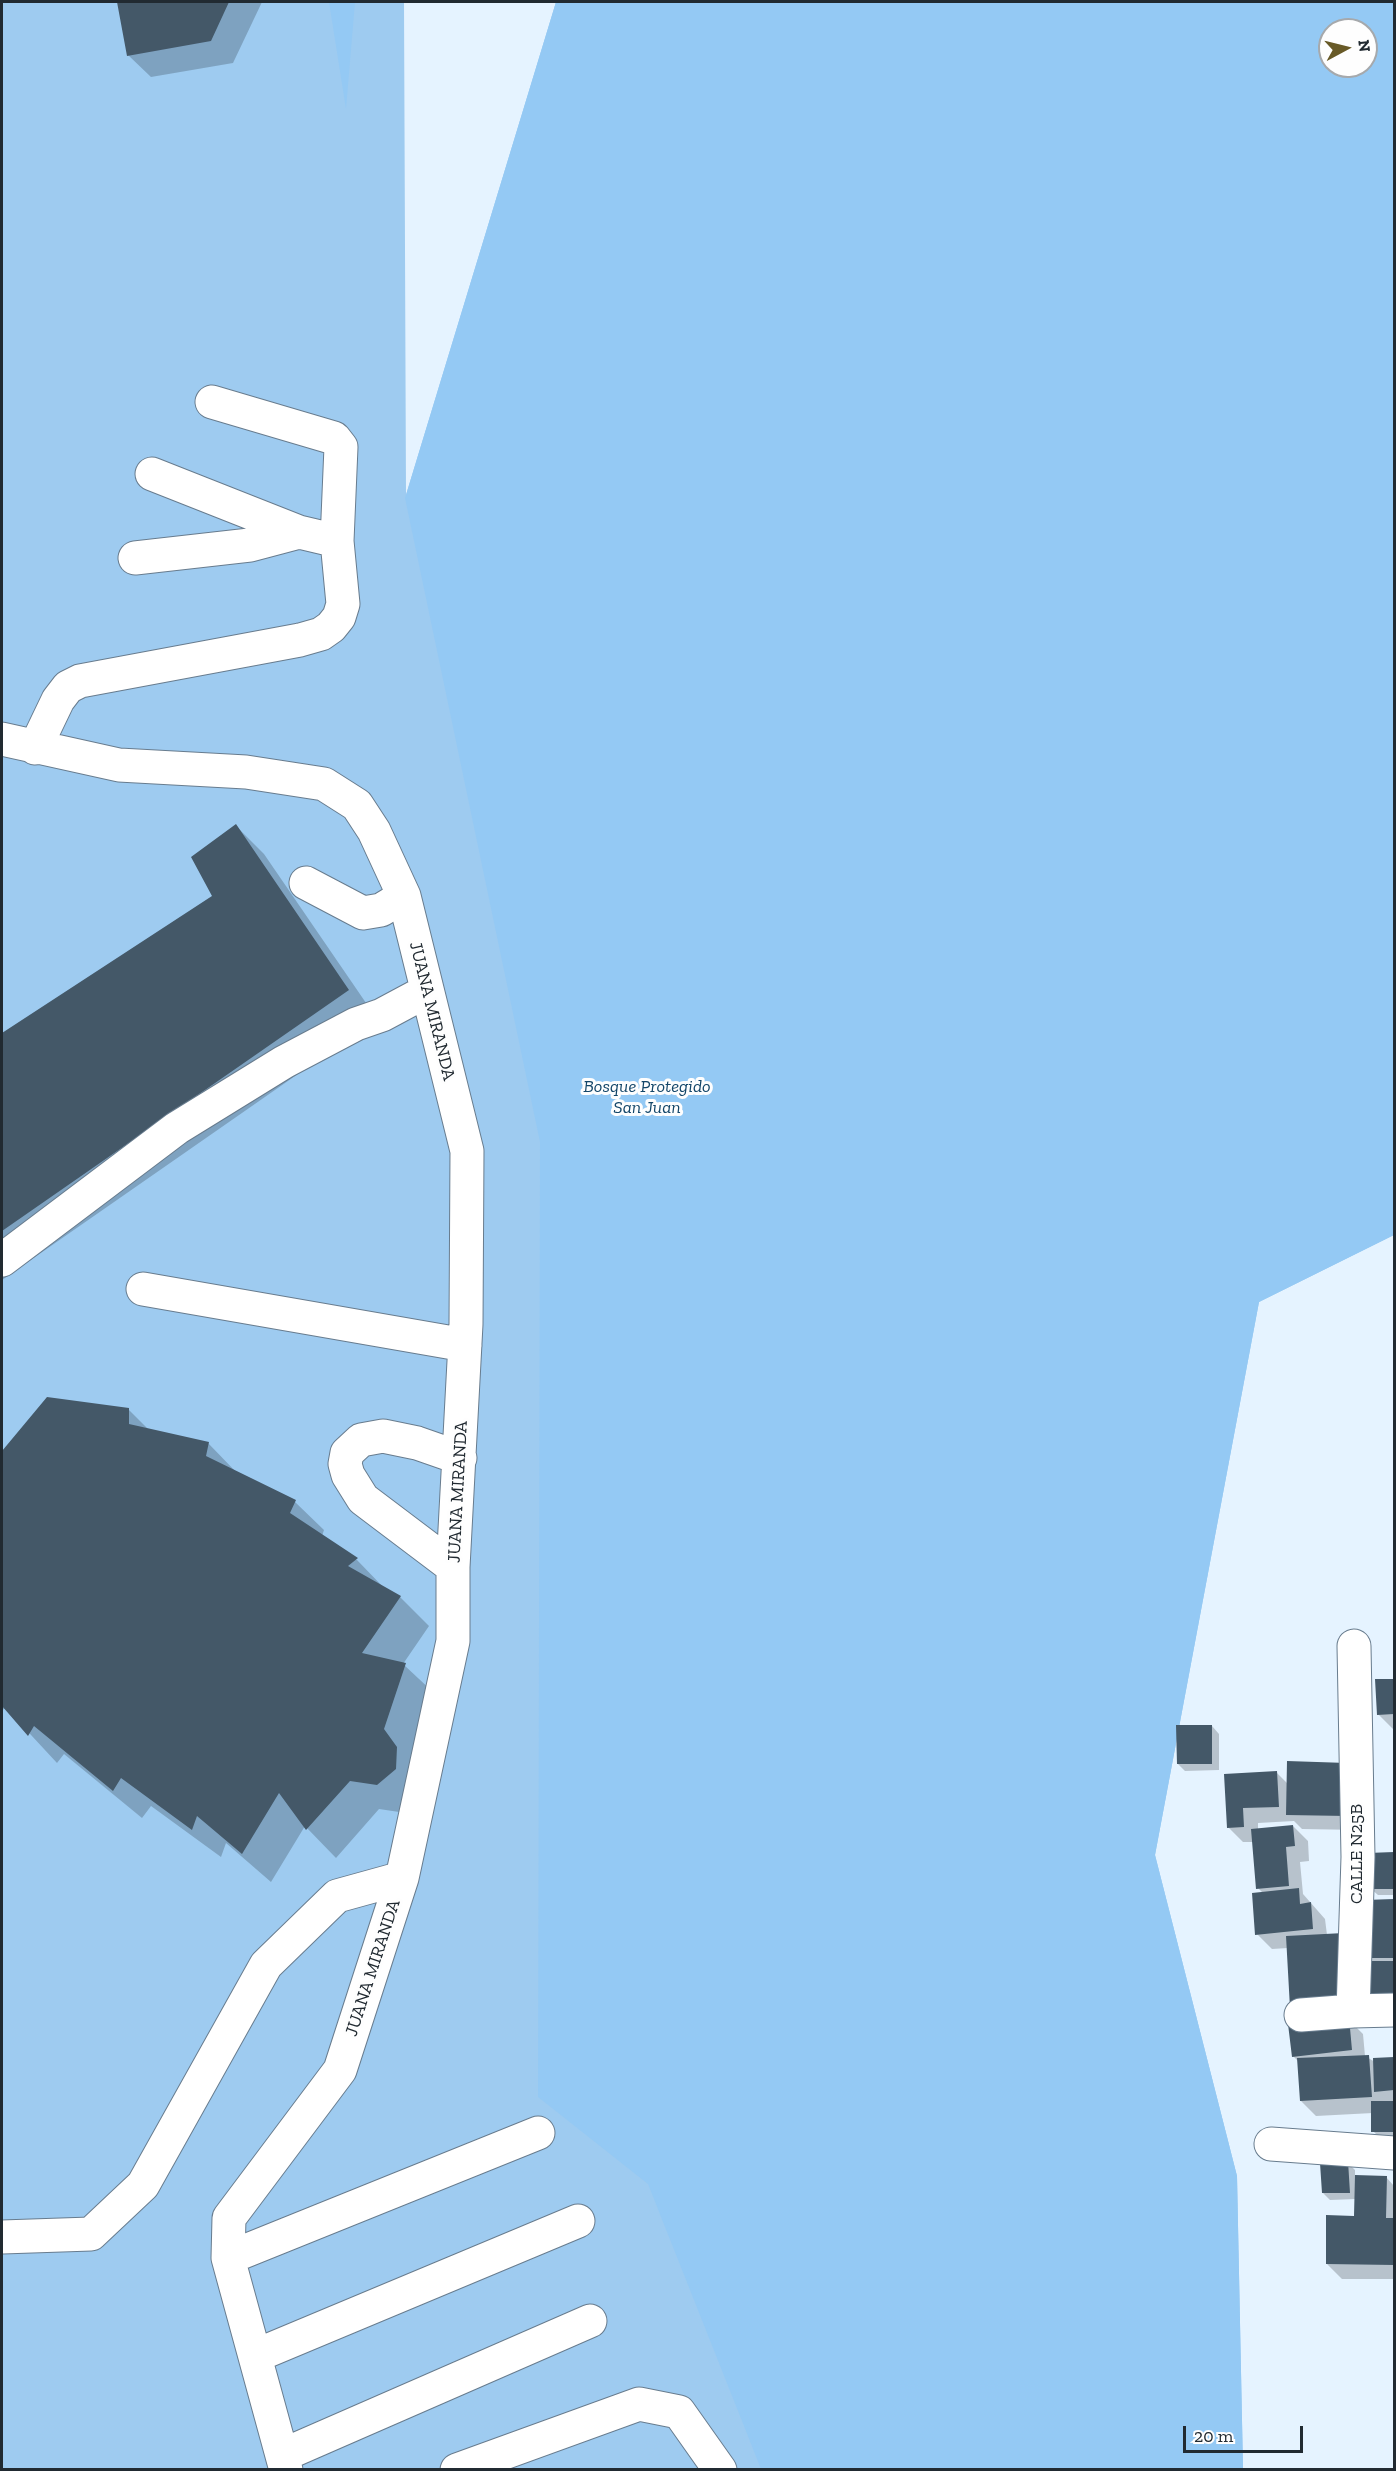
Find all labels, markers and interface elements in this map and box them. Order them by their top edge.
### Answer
north arrow [1318,18,1378,78]
text: N [1354,39,1375,53]
street label: JUANA MIRANDA [404,939,460,1083]
park label: Bosque Protegido San Juan [583,1076,711,1118]
street label: JUANA MIRANDA [443,1420,473,1564]
street label: CALLE N25B [1346,1804,1368,1904]
street label: JUANA MIRANDA [341,1897,405,2039]
scale bar [1186,2414,1306,2452]
text: 20 m [1194,2425,1233,2447]

